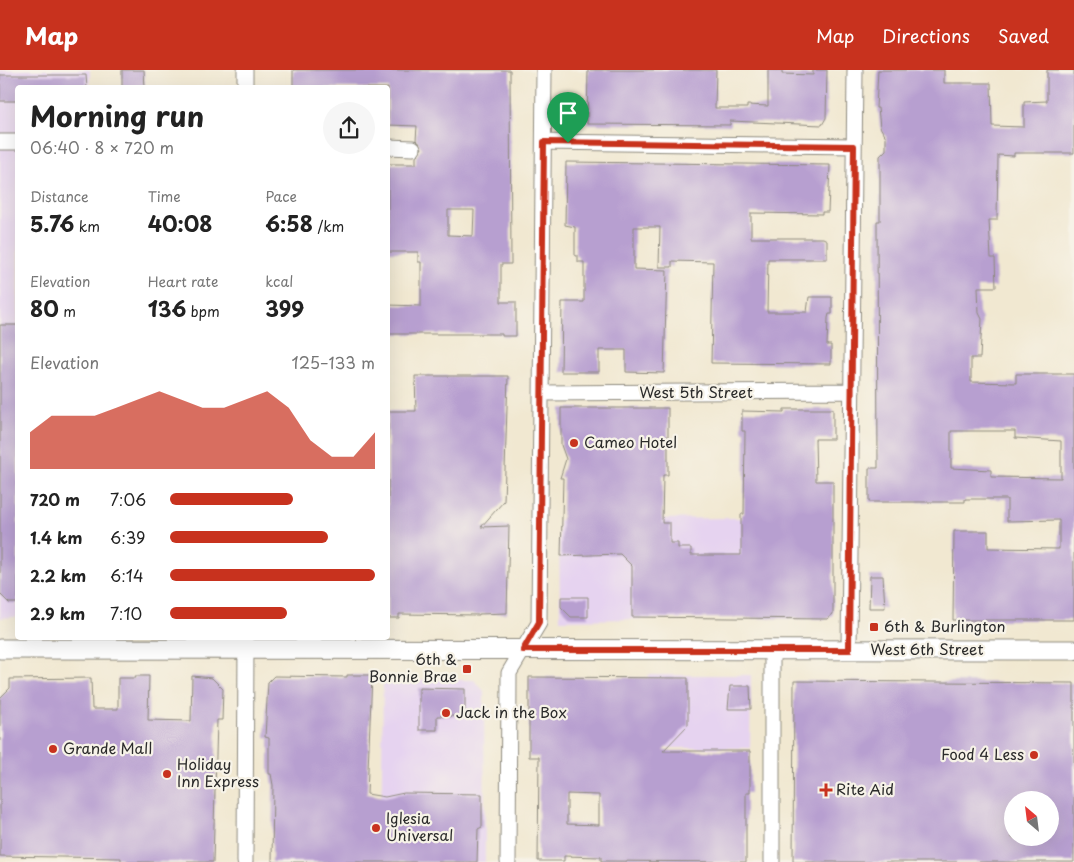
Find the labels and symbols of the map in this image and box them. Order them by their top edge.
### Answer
pin [547,92,589,143]
street label: West 5th Street [639,380,753,403]
place label: Cameo Hotel [584,430,677,453]
marker: Cameo Hotel [568,437,580,449]
place label: 6th & Burlington [884,614,1006,637]
marker: 6th & Burlington [868,621,880,633]
street label: West 6th Street [870,637,984,660]
place label: 6th & Bonnie Brae [369,647,457,687]
marker: 6th & Bonnie Brae [461,663,473,675]
place label: Jack in the Box [456,700,567,723]
marker: Jack in the Box [440,707,452,719]
place label: Grande Mall [63,736,152,759]
place label: Food 4 Less [941,742,1024,765]
marker: Grande Mall [47,743,59,755]
marker: Food 4 Less [1028,749,1040,761]
place label: Holiday Inn Express [177,752,259,792]
marker: Holiday Inn Express [161,768,173,780]
place label: Rite Aid [836,777,894,800]
marker: Rite Aid [820,784,832,796]
north arrow [1004,791,1059,846]
place label: Iglesia Universal [386,806,453,846]
marker: Iglesia Universal [370,822,382,834]

